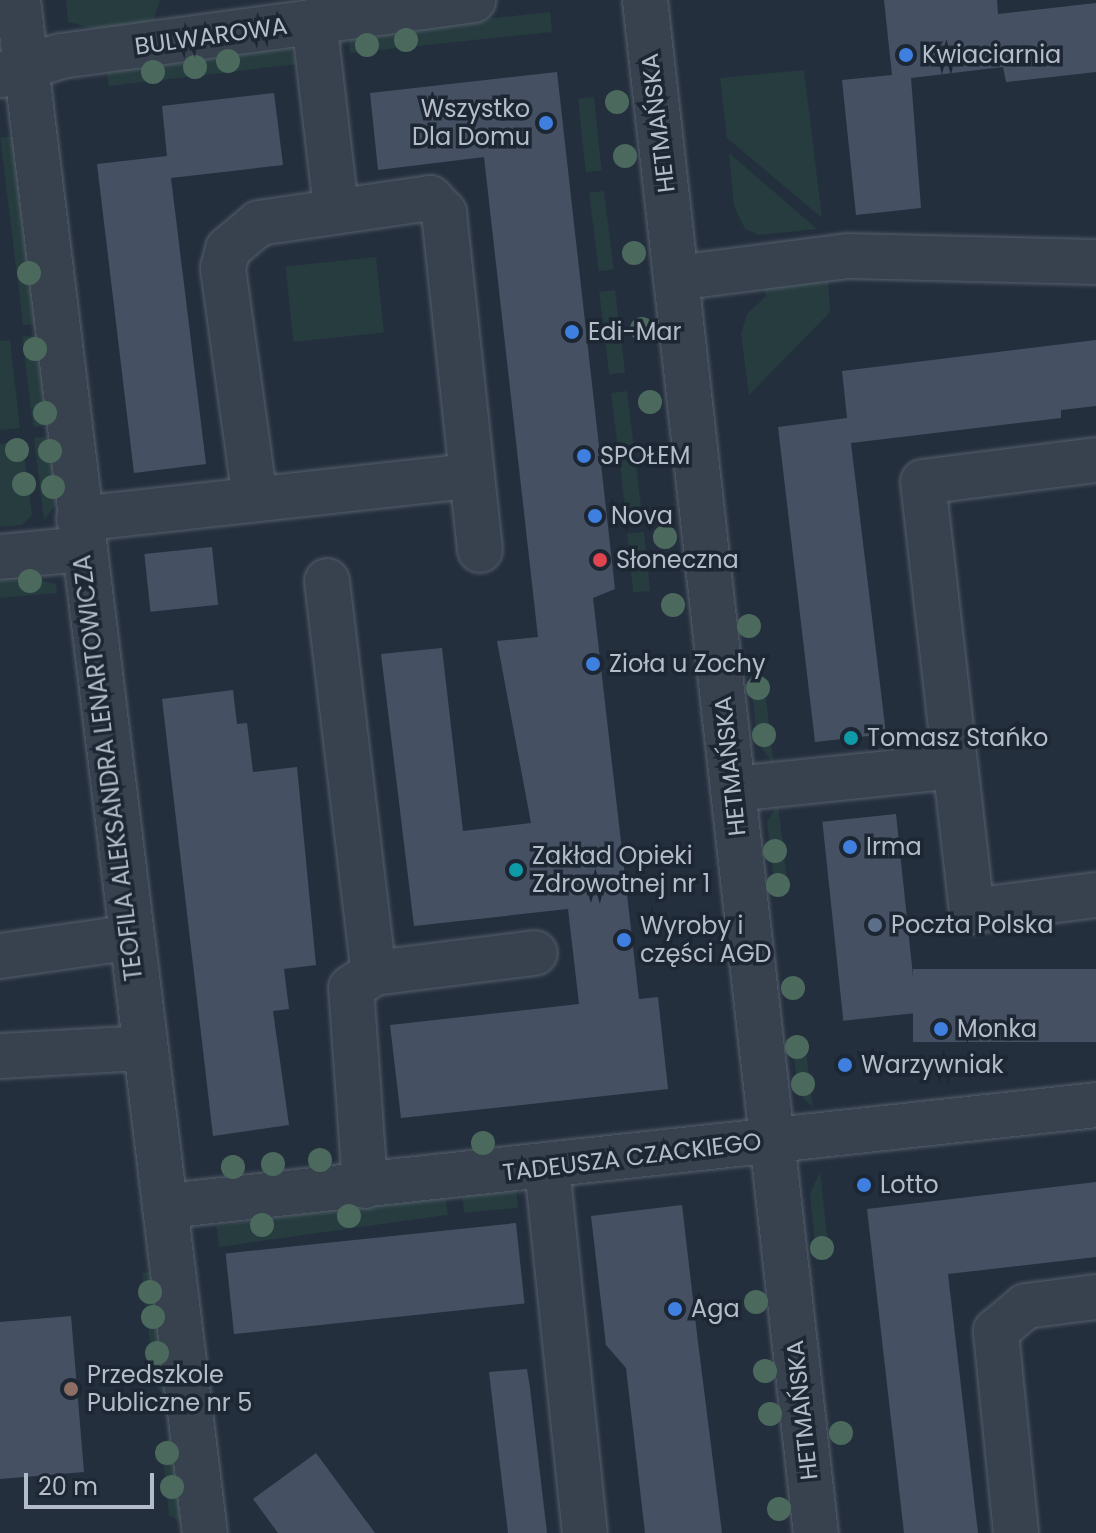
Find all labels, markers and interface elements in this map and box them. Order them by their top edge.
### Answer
street label: BULWAROWA [133,11,289,61]
place label: Kwiaciarnia [922,41,1061,69]
marker: Kwiaciarnia [897,46,915,64]
street label: HETMAŃSKA [635,52,681,194]
place label: Wszystko Dla Domu [412,95,530,151]
marker: Wszystko Dla Domu [537,114,555,132]
place label: Edi-Mar [588,318,682,346]
marker: Edi-Mar [563,323,581,341]
place label: SPOŁEM [600,442,690,470]
marker: SPOŁEM [575,447,593,465]
place label: Nova [611,502,673,530]
marker: Nova [586,507,604,525]
place label: Słoneczna [616,546,739,574]
marker: Słoneczna [591,551,609,569]
street label: TEOFILA ALEKSANDRA LENARTOWICZA [68,553,148,983]
place label: Zioła u Zochy [609,650,765,678]
marker: Zioła u Zochy [584,655,602,673]
street label: HETMAŃSKA [708,695,752,837]
place label: Tomasz Stańko [867,724,1048,752]
marker: Tomasz Stańko [842,729,860,747]
place label: Irma [866,833,922,861]
marker: Irma [841,838,859,856]
place label: Zakład Opieki Zdrowotnej nr 1 [532,842,710,898]
marker: Zakład Opieki Zdrowotnej nr 1 [507,861,525,879]
place label: Poczta Polska [891,911,1053,939]
place label: Wyroby i części AGD [640,912,772,968]
marker: Poczta Polska [866,916,884,934]
marker: Wyroby i części AGD [615,931,633,949]
place label: Monka [957,1015,1037,1043]
marker: Monka [932,1020,950,1038]
place label: Warzywniak [861,1051,1004,1079]
marker: Warzywniak [836,1056,854,1074]
street label: TADEUSZA CZACKIEGO [501,1127,763,1187]
place label: Lotto [880,1171,939,1199]
marker: Lotto [855,1176,873,1194]
place label: Aga [691,1295,740,1323]
marker: Aga [666,1300,684,1318]
street label: HETMAŃSKA [780,1339,824,1481]
place label: Przedszkole Publiczne nr 5 [87,1361,252,1417]
marker: Przedszkole Publiczne nr 5 [62,1380,80,1398]
scale bar [28,1457,158,1507]
text: 20 m [38,1470,98,1503]

